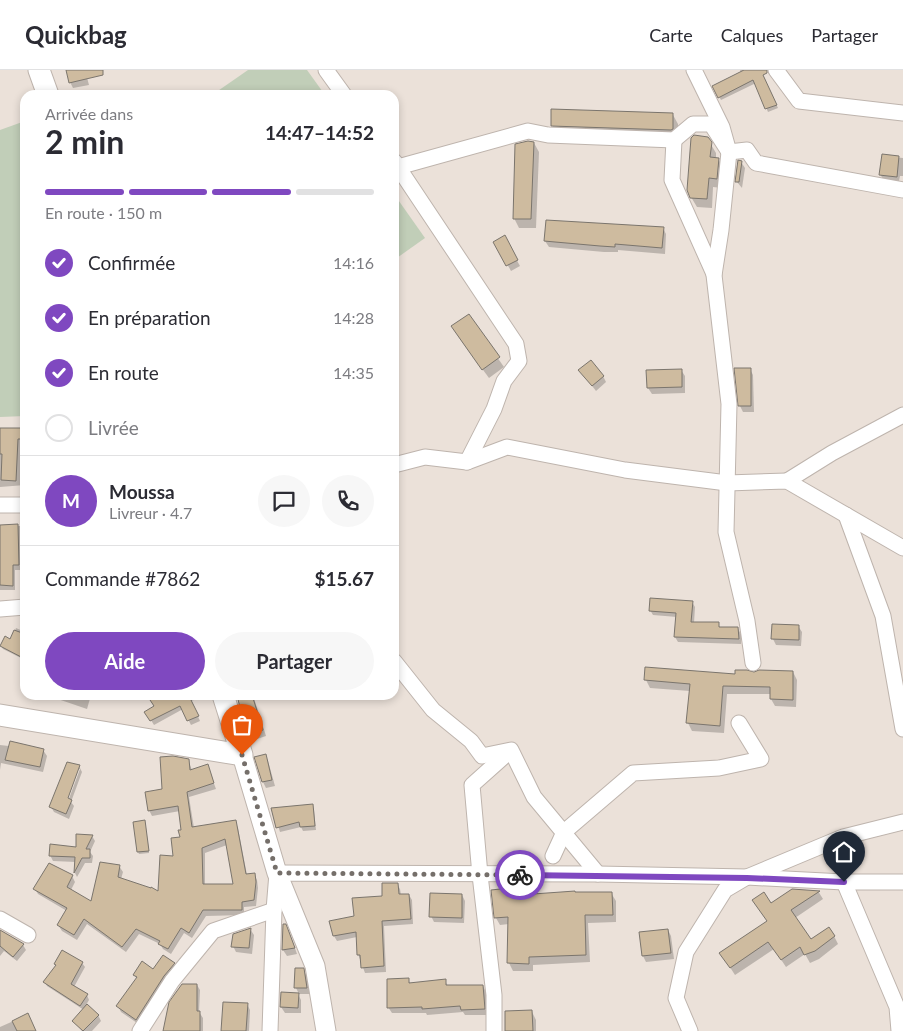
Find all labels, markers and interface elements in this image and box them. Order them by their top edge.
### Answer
text: Quickbag [25,20,127,49]
text: Carte [649,24,693,46]
text: Calques [721,24,783,46]
text: Partager [811,24,878,46]
text: Arrivée dans [45,104,133,123]
text: 14:47–14:52 [265,121,374,144]
text: 2 min [45,122,124,161]
text: En route · 150 m [45,203,162,222]
icon: check [45,249,73,277]
text: Confirmée [88,251,175,274]
text: 14:16 [333,253,374,272]
icon: check [45,304,73,332]
text: En préparation [88,306,211,329]
text: 14:28 [333,308,374,327]
icon: check [45,359,73,387]
text: En route [88,361,159,384]
text: 14:35 [333,363,374,382]
text: Livrée [88,416,139,439]
button: chat [258,475,310,527]
button: phone [322,475,374,527]
text: Moussa [109,480,175,503]
text: M [62,489,80,512]
text: Livreur · 4.7 [109,503,192,522]
text: Commande #7862 [45,567,200,590]
text: $15.67 [314,567,374,590]
button: Aide [45,632,205,690]
button: Partager [215,632,374,690]
pin [221,704,263,755]
icon: bag [228,711,256,739]
pin [823,831,865,882]
icon: home [830,838,858,866]
courier [495,850,545,900]
icon: bike [506,861,534,889]

